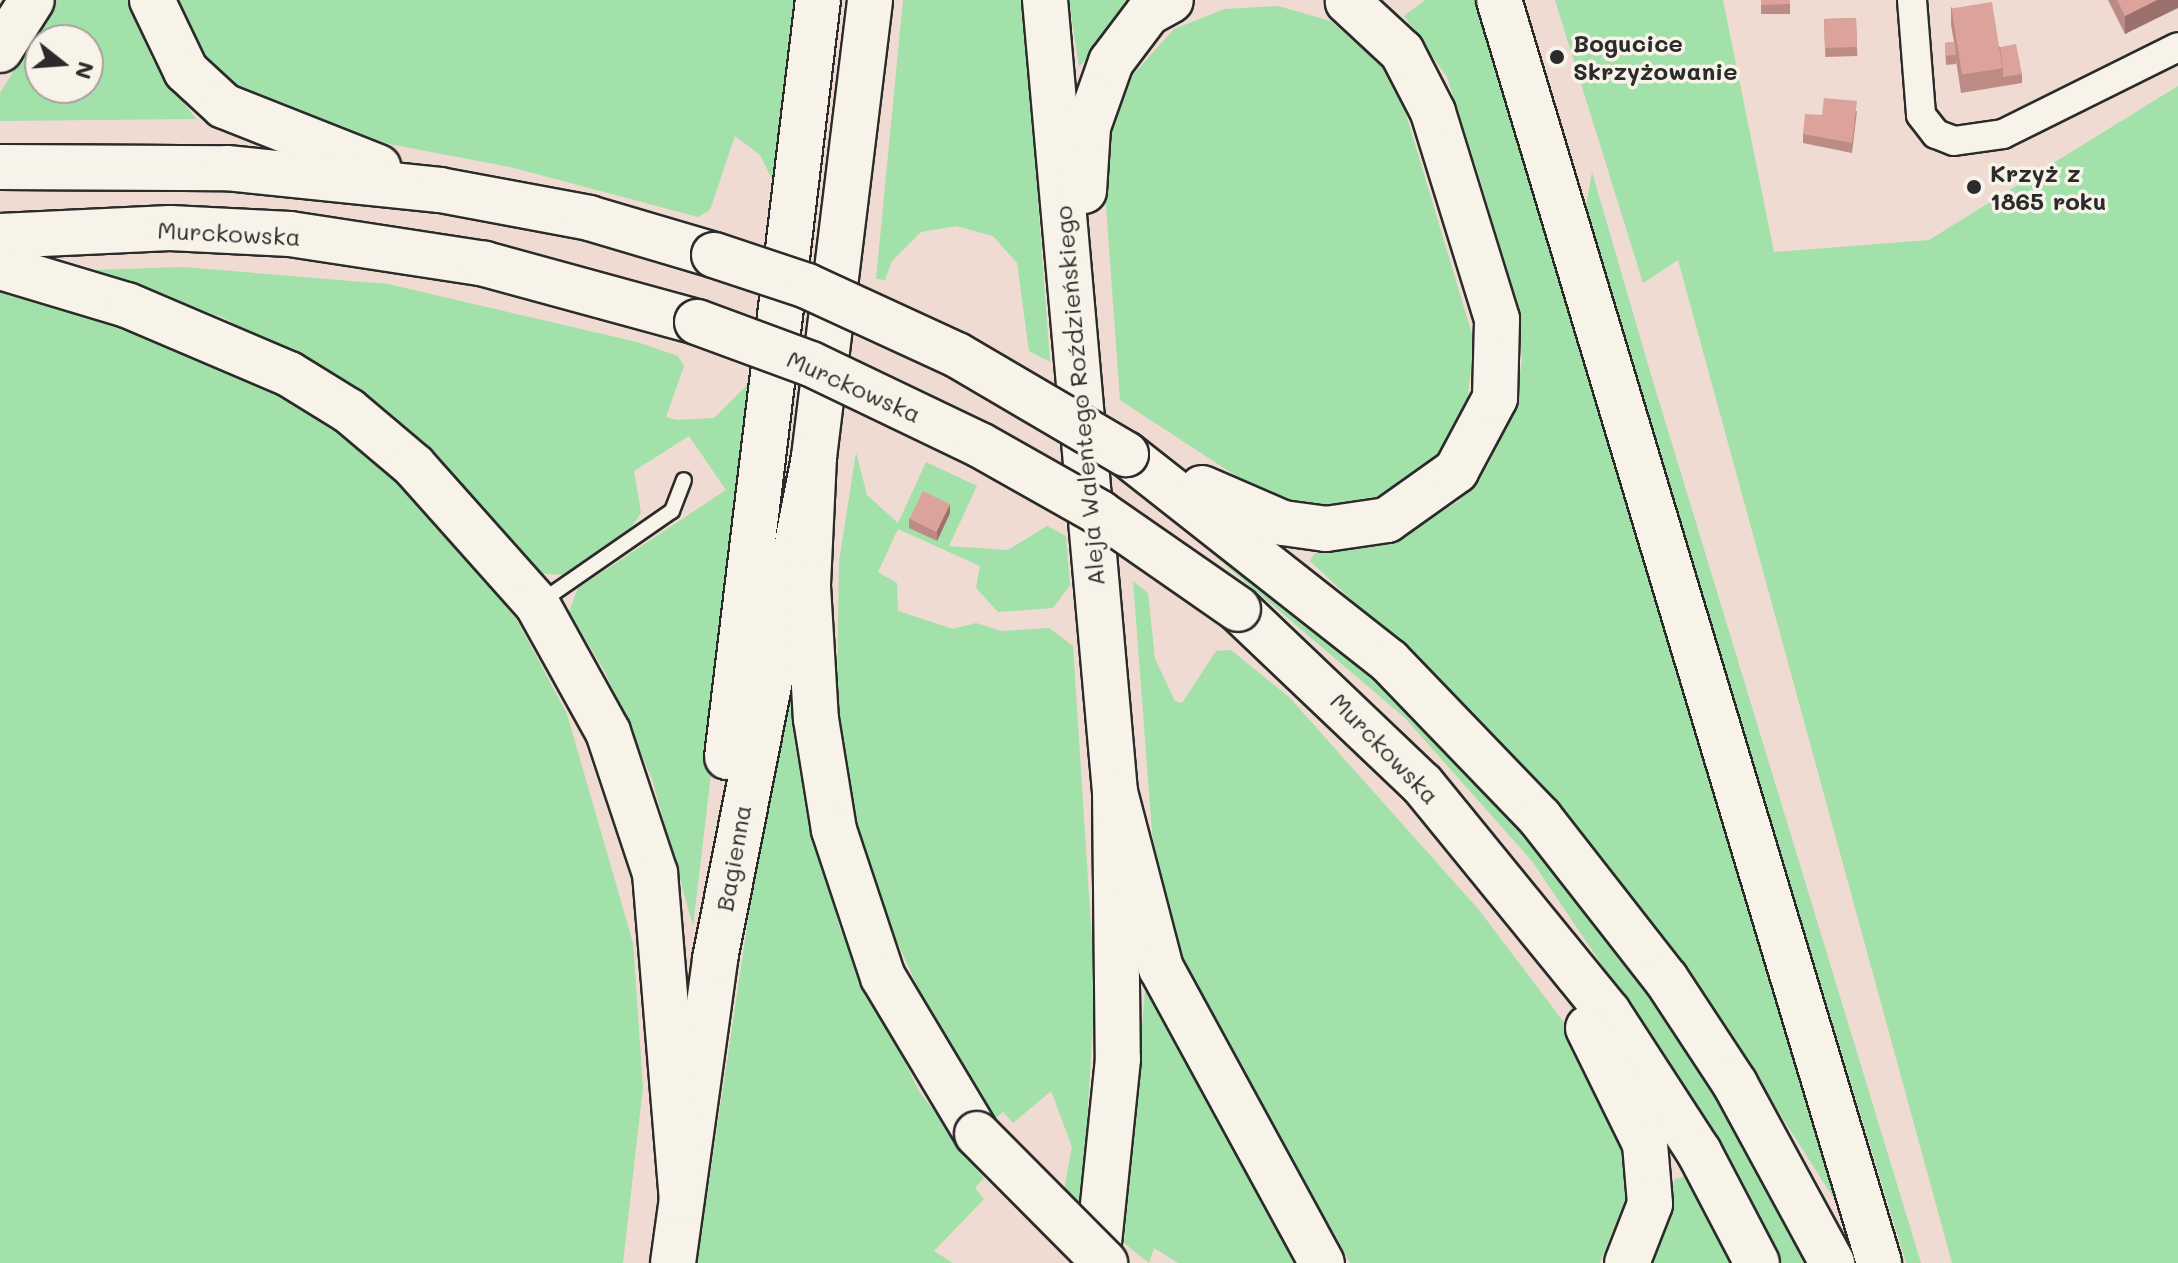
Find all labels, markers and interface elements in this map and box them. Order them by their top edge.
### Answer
north arrow [24,24,104,104]
place label: Bogucice Skrzyżowanie [1573,29,1738,85]
marker: Bogucice Skrzyżowanie [1548,48,1566,66]
text: N [69,58,102,83]
place label: Krzyż z 1865 roku [1990,159,2106,215]
marker: Krzyż z 1865 roku [1965,178,1983,196]
street label: Aleja Walentego Roździeńskiego [1048,205,1110,587]
street label: Murckowska [157,215,301,251]
street label: Murckowska [783,344,925,428]
street label: Murckowska [1325,686,1445,810]
street label: Bagienna [709,803,757,913]

